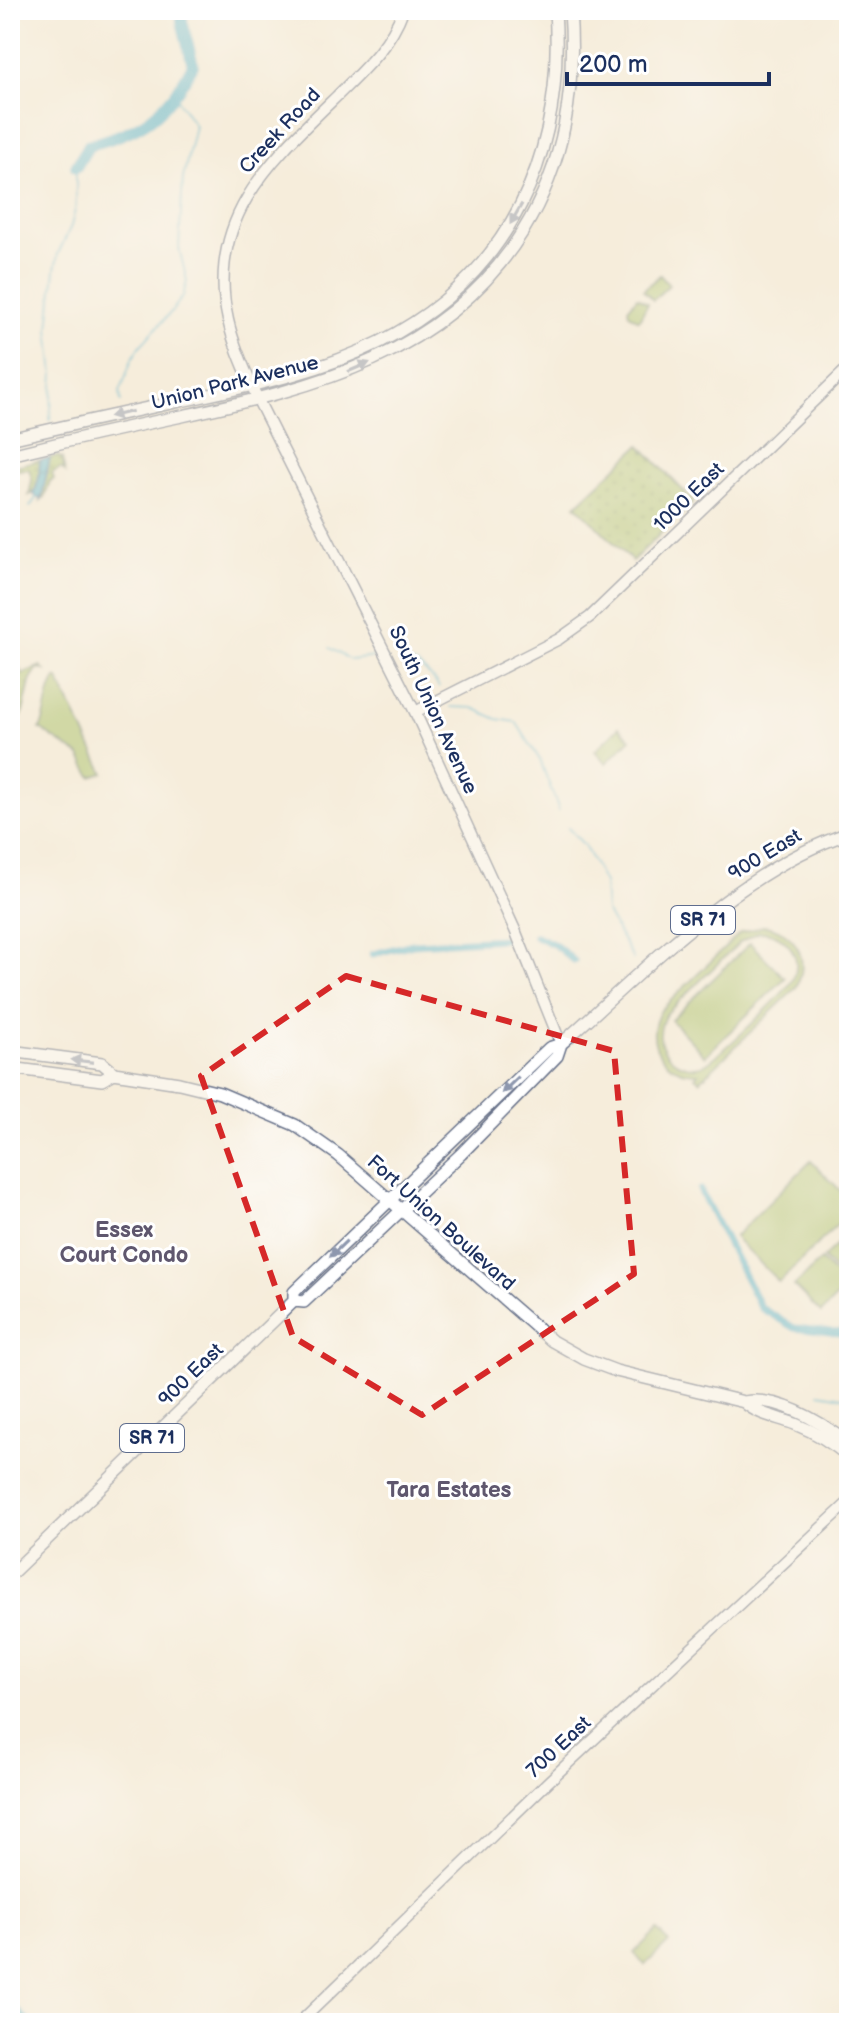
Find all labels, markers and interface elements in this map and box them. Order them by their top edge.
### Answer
scale bar [567,36,769,86]
text: 200 m [579,50,648,79]
street label: Creek Road [234,83,326,179]
one-way arrow [509,203,523,225]
street label: Union Park Avenue [149,351,321,415]
one-way arrow [347,360,371,373]
one-way arrow [108,408,133,421]
street label: 1000 East [649,457,729,537]
street label: South Union Avenue [384,622,483,798]
street label: 900 East [724,824,806,886]
road number: SR 71 [671,906,735,934]
one-way arrow [69,1054,94,1067]
one-way arrow [501,1075,520,1094]
street label: Fort Union Boulevard [362,1150,520,1296]
district label: Essex Court Condo [60,1217,188,1269]
one-way arrow [329,1240,348,1258]
street label: 900 East [154,1338,228,1412]
road number: SR 71 [120,1424,184,1452]
district label: Tara Estates [387,1477,512,1504]
street label: 700 East [522,1711,596,1783]

